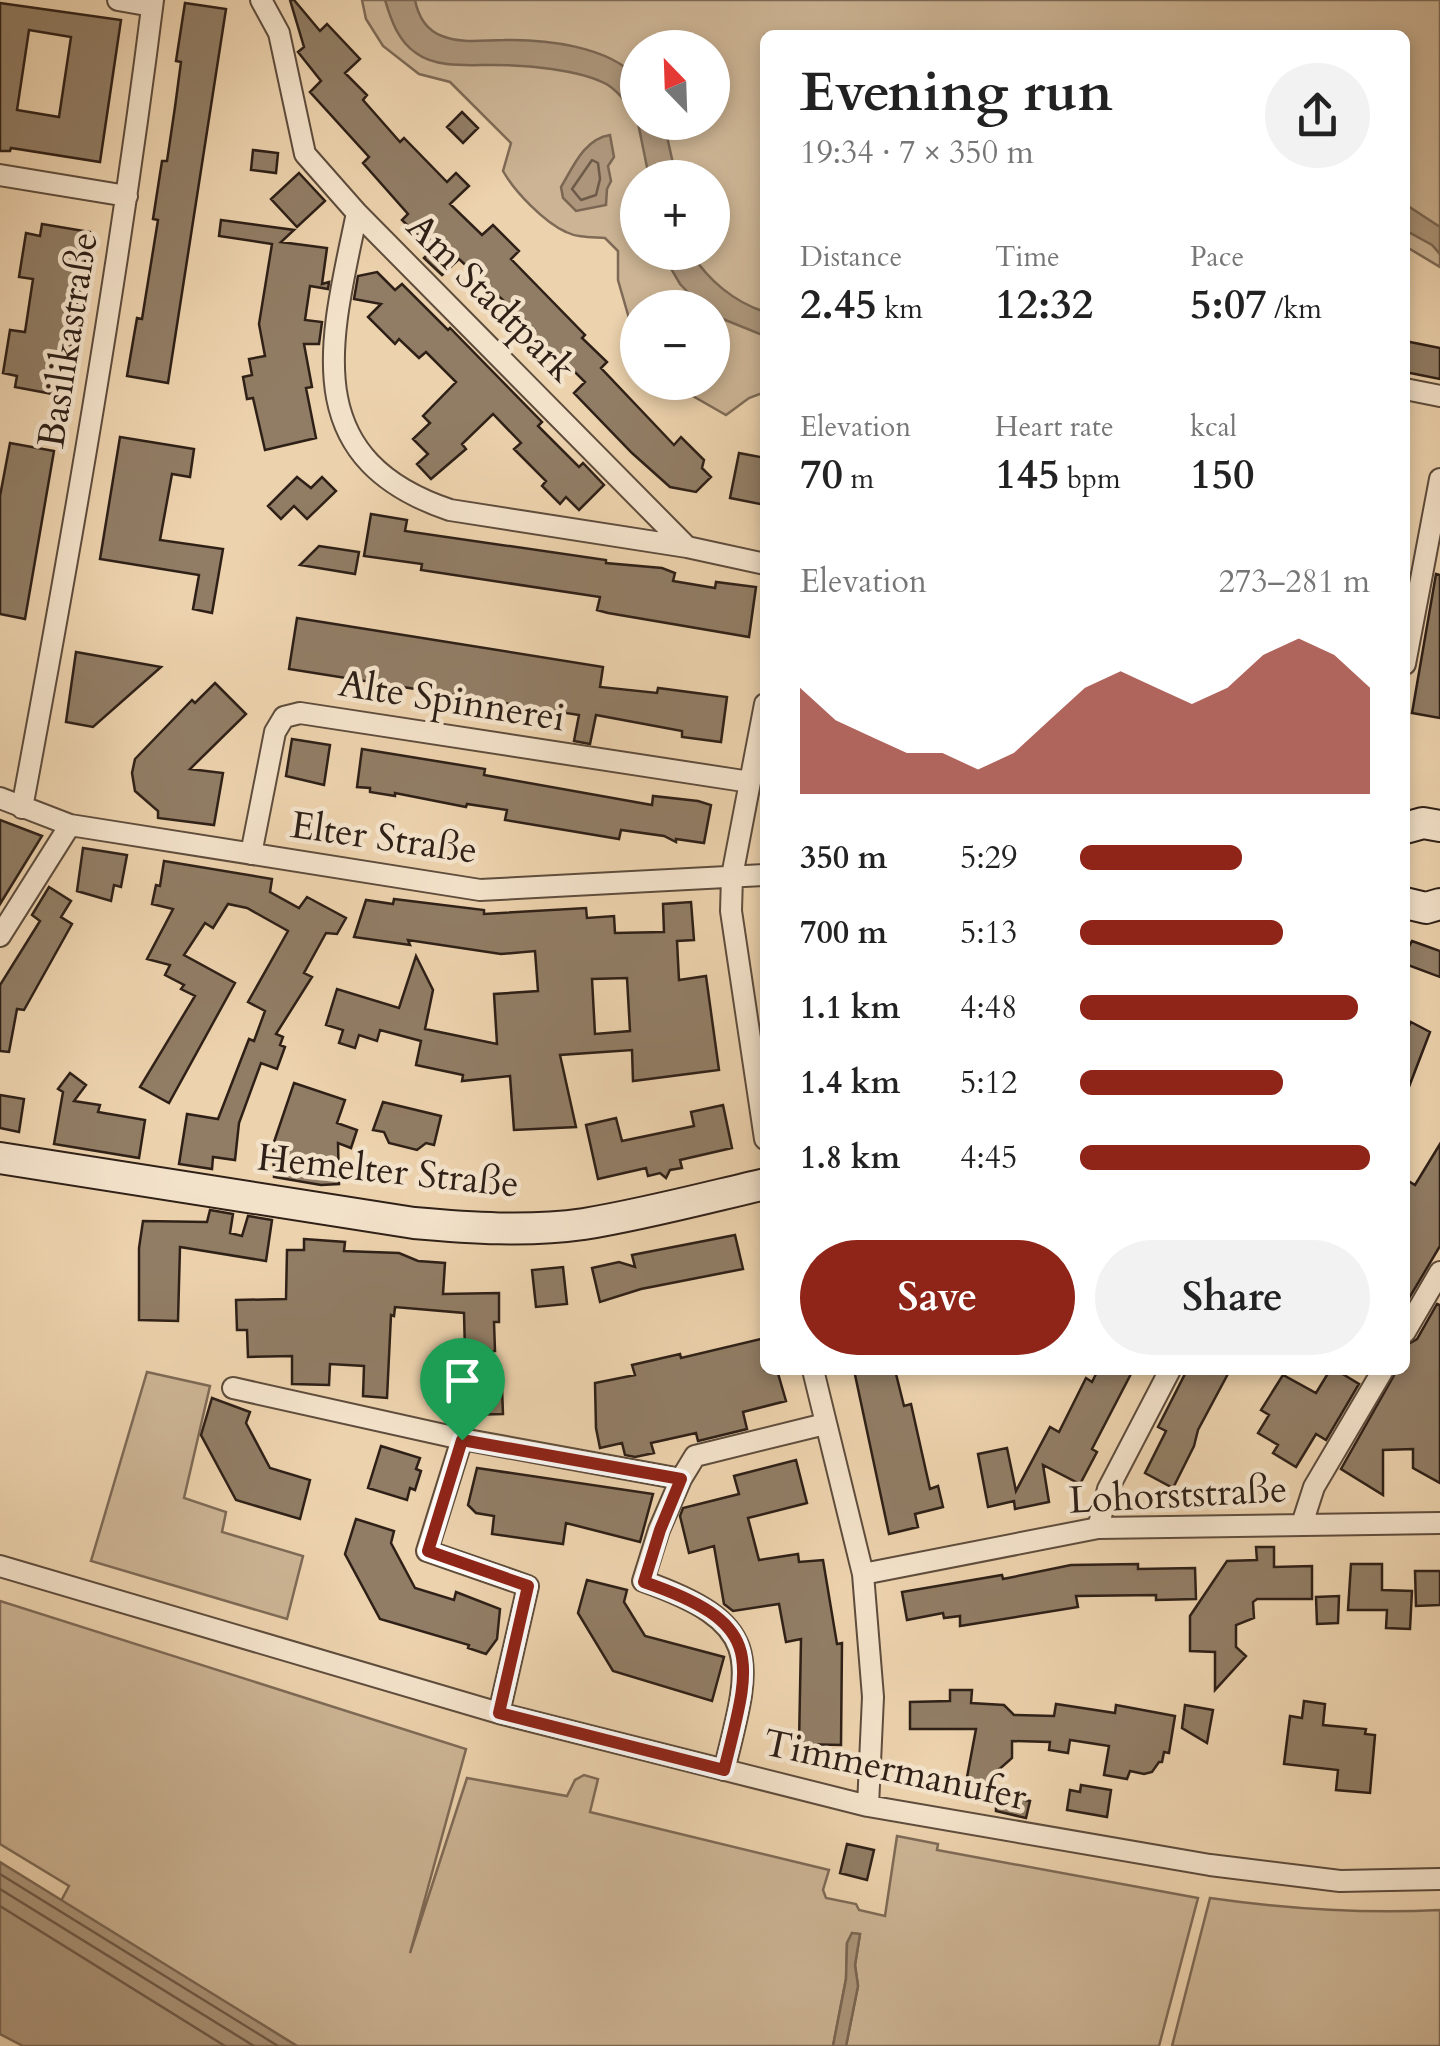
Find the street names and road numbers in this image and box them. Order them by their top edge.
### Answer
street label: Am Stadtpark [395,202,588,395]
street label: Basilikastraße [25,228,111,452]
street label: Alte Spinnerei [335,657,569,745]
street label: Elter Straße [287,799,481,877]
street label: Hemelter Straße [255,1131,521,1211]
street label: Lohorststraße [1068,1463,1288,1527]
street label: Timmermanufer [759,1717,1031,1823]

